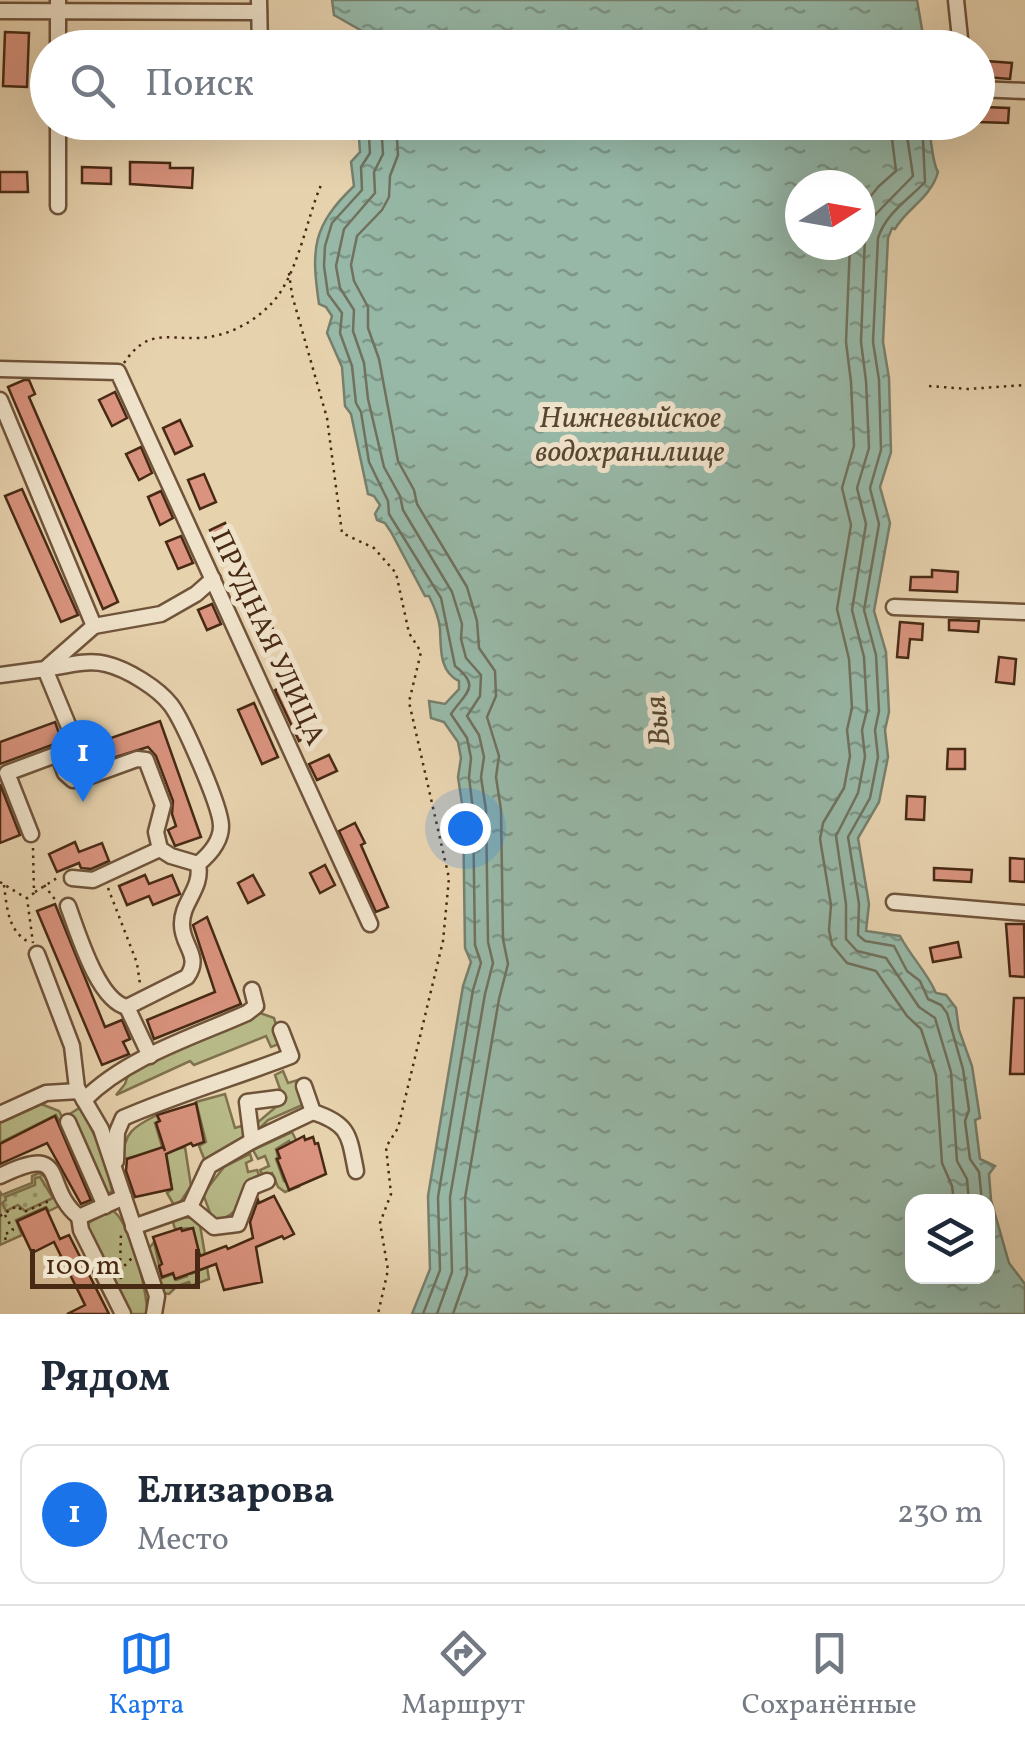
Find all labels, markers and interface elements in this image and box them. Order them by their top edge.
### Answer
search box [30,30,995,140]
icon: search [65,58,120,113]
text: Поиск [145,59,254,112]
north arrow [785,170,875,260]
water label: Нижневыйское водохранилище [535,398,725,474]
street label: ПРУДНАЯ УЛИЦА [200,524,334,752]
water label: Выя [635,693,683,749]
pin: 1 [51,720,116,802]
your location [440,803,491,854]
map controls [905,1194,995,1284]
button: layers [905,1194,995,1284]
scale bar [30,1244,200,1288]
text: 100 m [45,1247,120,1286]
text: Рядом [40,1350,170,1409]
text: Елизарова [137,1466,334,1519]
text: 1 [68,1492,81,1536]
text: 230 m [897,1492,983,1536]
text: Место [137,1519,229,1563]
tab: Карта [108,1626,184,1725]
tab: Маршрут [401,1626,525,1725]
tab: Сохранённые [742,1626,917,1725]

